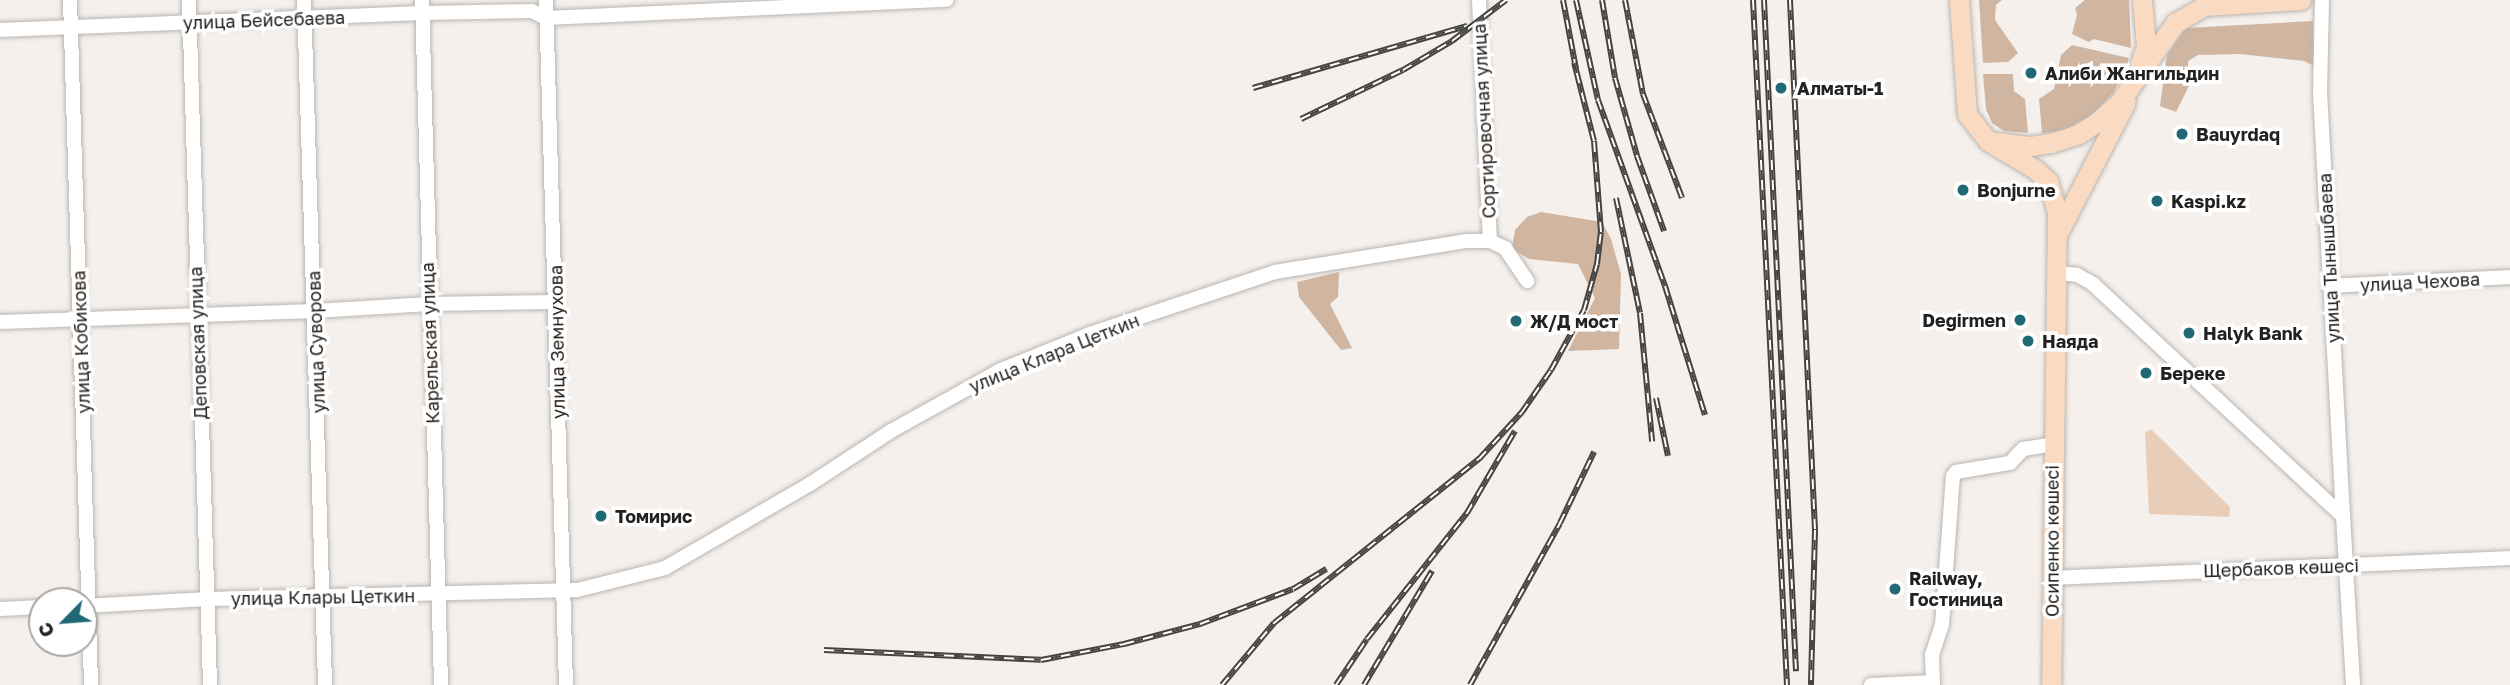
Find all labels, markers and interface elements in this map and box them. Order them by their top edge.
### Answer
street label: улица Бейсебаева [182,6,346,34]
street label: Сортировочная улица [1468,23,1500,219]
place label: Алиби Жангильдин [2045,62,2219,84]
marker: Алиби Жангильдин [2023,65,2039,81]
place label: Алматы-1 [1797,77,1883,99]
marker: Алматы-1 [1771,78,1791,98]
place label: Bauyrdaq [2196,123,2280,145]
marker: Bauyrdaq [2174,126,2190,142]
street label: улица Тынышбаева [2314,172,2344,344]
place label: Bonjurne [1977,179,2056,201]
marker: Bonjurne [1955,182,1971,198]
place label: Kaspi.kz [2171,190,2246,212]
marker: Kaspi.kz [2149,193,2165,209]
street label: Карельская улица [416,262,444,424]
street label: улица Земнухова [545,265,569,419]
street label: Деповская улица [185,266,211,420]
street label: улица Чехова [2359,268,2481,296]
street label: улица Кобикова [68,270,94,414]
street label: улица Суворова [303,270,329,414]
street label: улица Клара Цеткин [966,309,1142,397]
place label: Degirmen [1922,309,2006,331]
place label: Ж/Д мост [1530,310,1618,332]
marker: Degirmen [2012,312,2028,328]
marker: Ж/Д мост [1508,313,1524,329]
place label: Halyk Bank [2203,322,2303,344]
marker: Halyk Bank [2181,325,2197,341]
place label: Наяда [2042,330,2098,352]
marker: Наяда [2020,333,2036,349]
place label: Береке [2160,362,2225,384]
marker: Береке [2138,365,2154,381]
street label: Осипенко көшесі [2041,465,2063,617]
place label: Томирис [615,505,692,527]
marker: Томирис [593,508,609,524]
street label: Щербаков көшесі [2203,554,2359,582]
place label: Railway, Гостиница [1909,568,2003,610]
marker: Railway, Гостиница [1887,581,1903,597]
street label: улица Клары Цеткин [231,585,415,609]
north arrow [28,587,98,657]
text: С [32,619,59,641]

